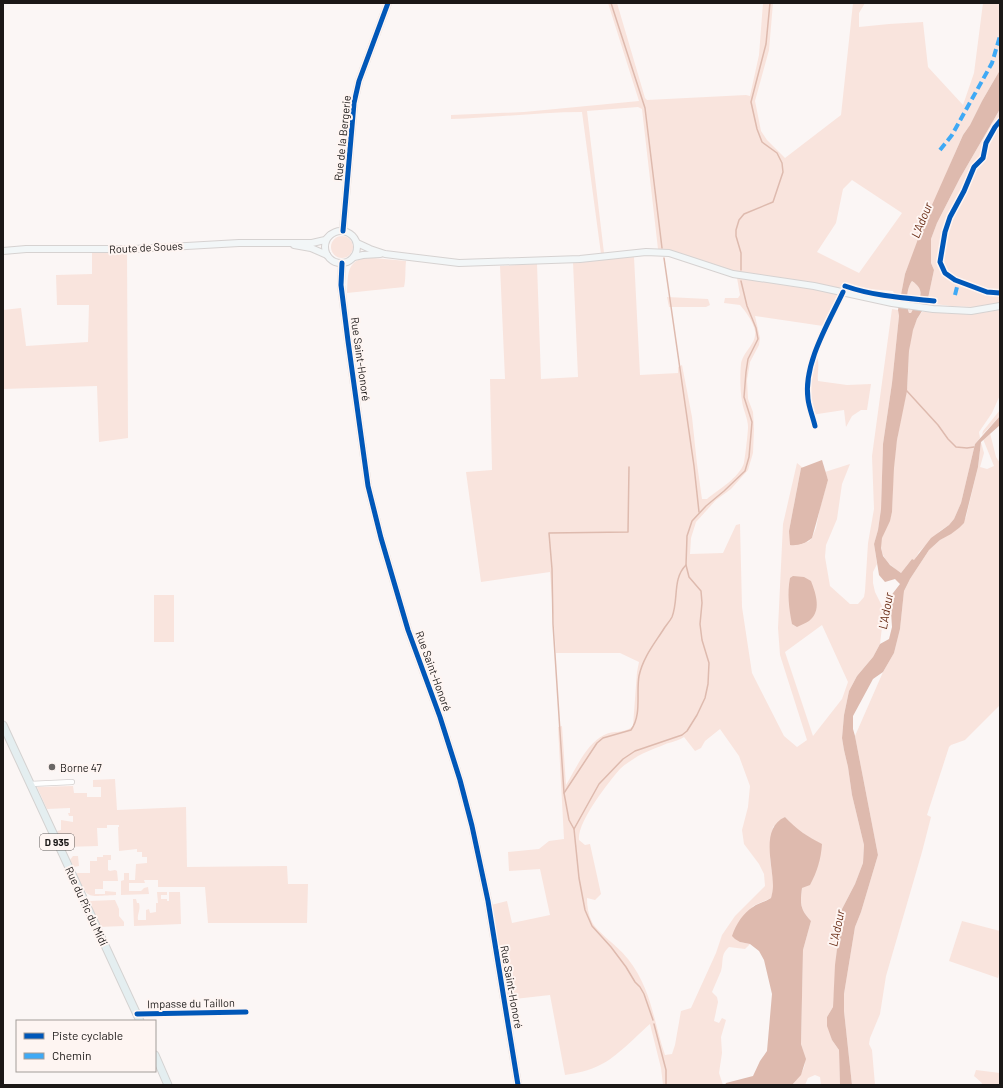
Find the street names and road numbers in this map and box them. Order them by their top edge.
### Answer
street label: Rue de la Bergerie [331,94,353,182]
street label: Route de Soues [109,239,183,255]
street label: Rue Saint-Honoré [349,316,373,402]
street label: Rue Saint-Honoré [413,629,455,713]
road number: D 935 [40,834,74,850]
street label: Rue du Pic du Midi [63,864,111,948]
street label: Rue Saint-Honoré [498,944,526,1030]
street label: Impasse du Taillon [147,996,235,1010]

